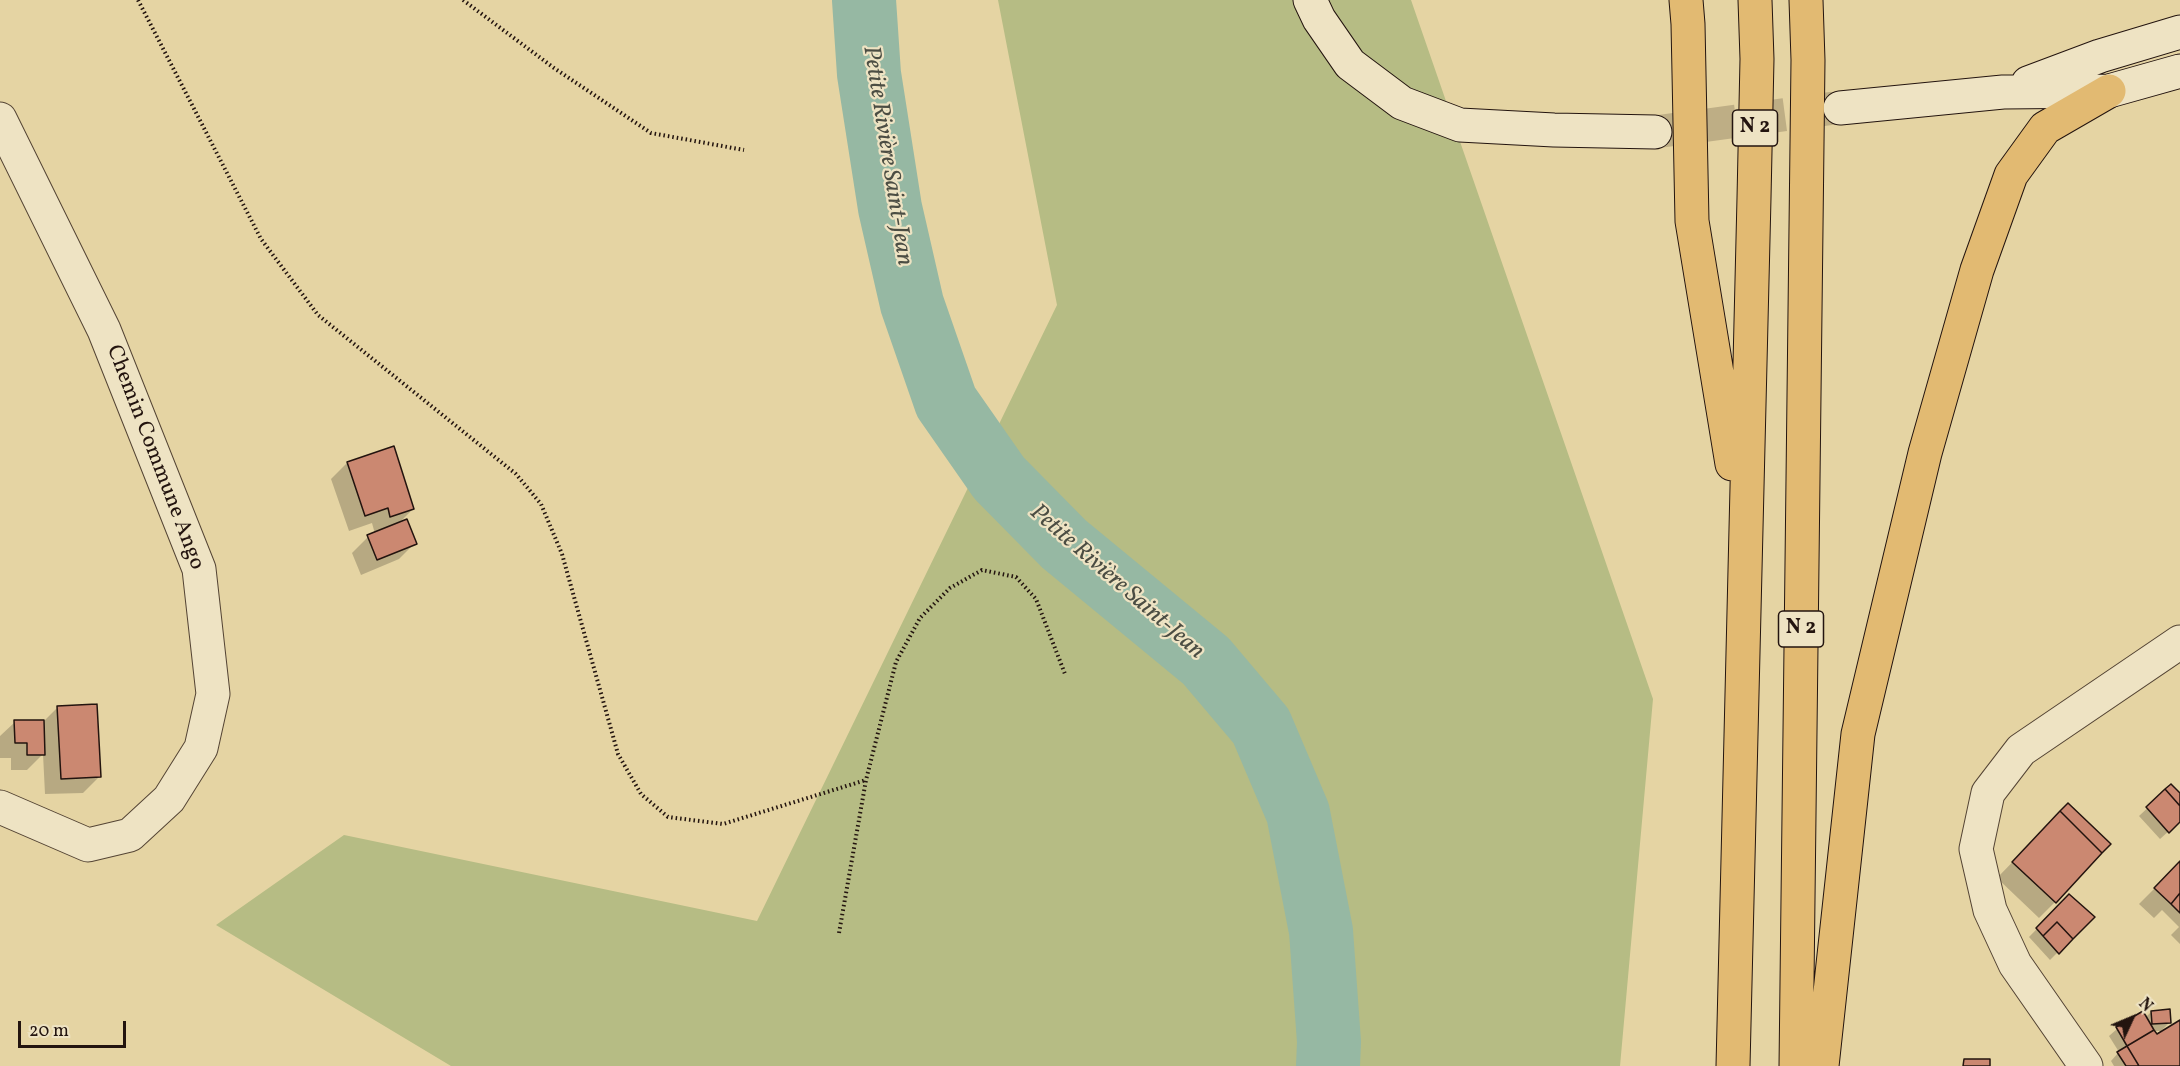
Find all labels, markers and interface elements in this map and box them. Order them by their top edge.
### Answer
water label: Petite Rivière Saint-Jean [854,44,918,268]
road number: N 2 [1732,110,1778,146]
street label: Chemin Commune Ango [99,342,209,574]
water label: Petite Rivière Saint-Jean [1023,499,1209,667]
road number: N 2 [1778,611,1824,647]
north arrow [2102,988,2162,1048]
text: N [2133,994,2157,1017]
scale bar [21,1009,129,1047]
text: 20 m [29,1019,69,1044]

